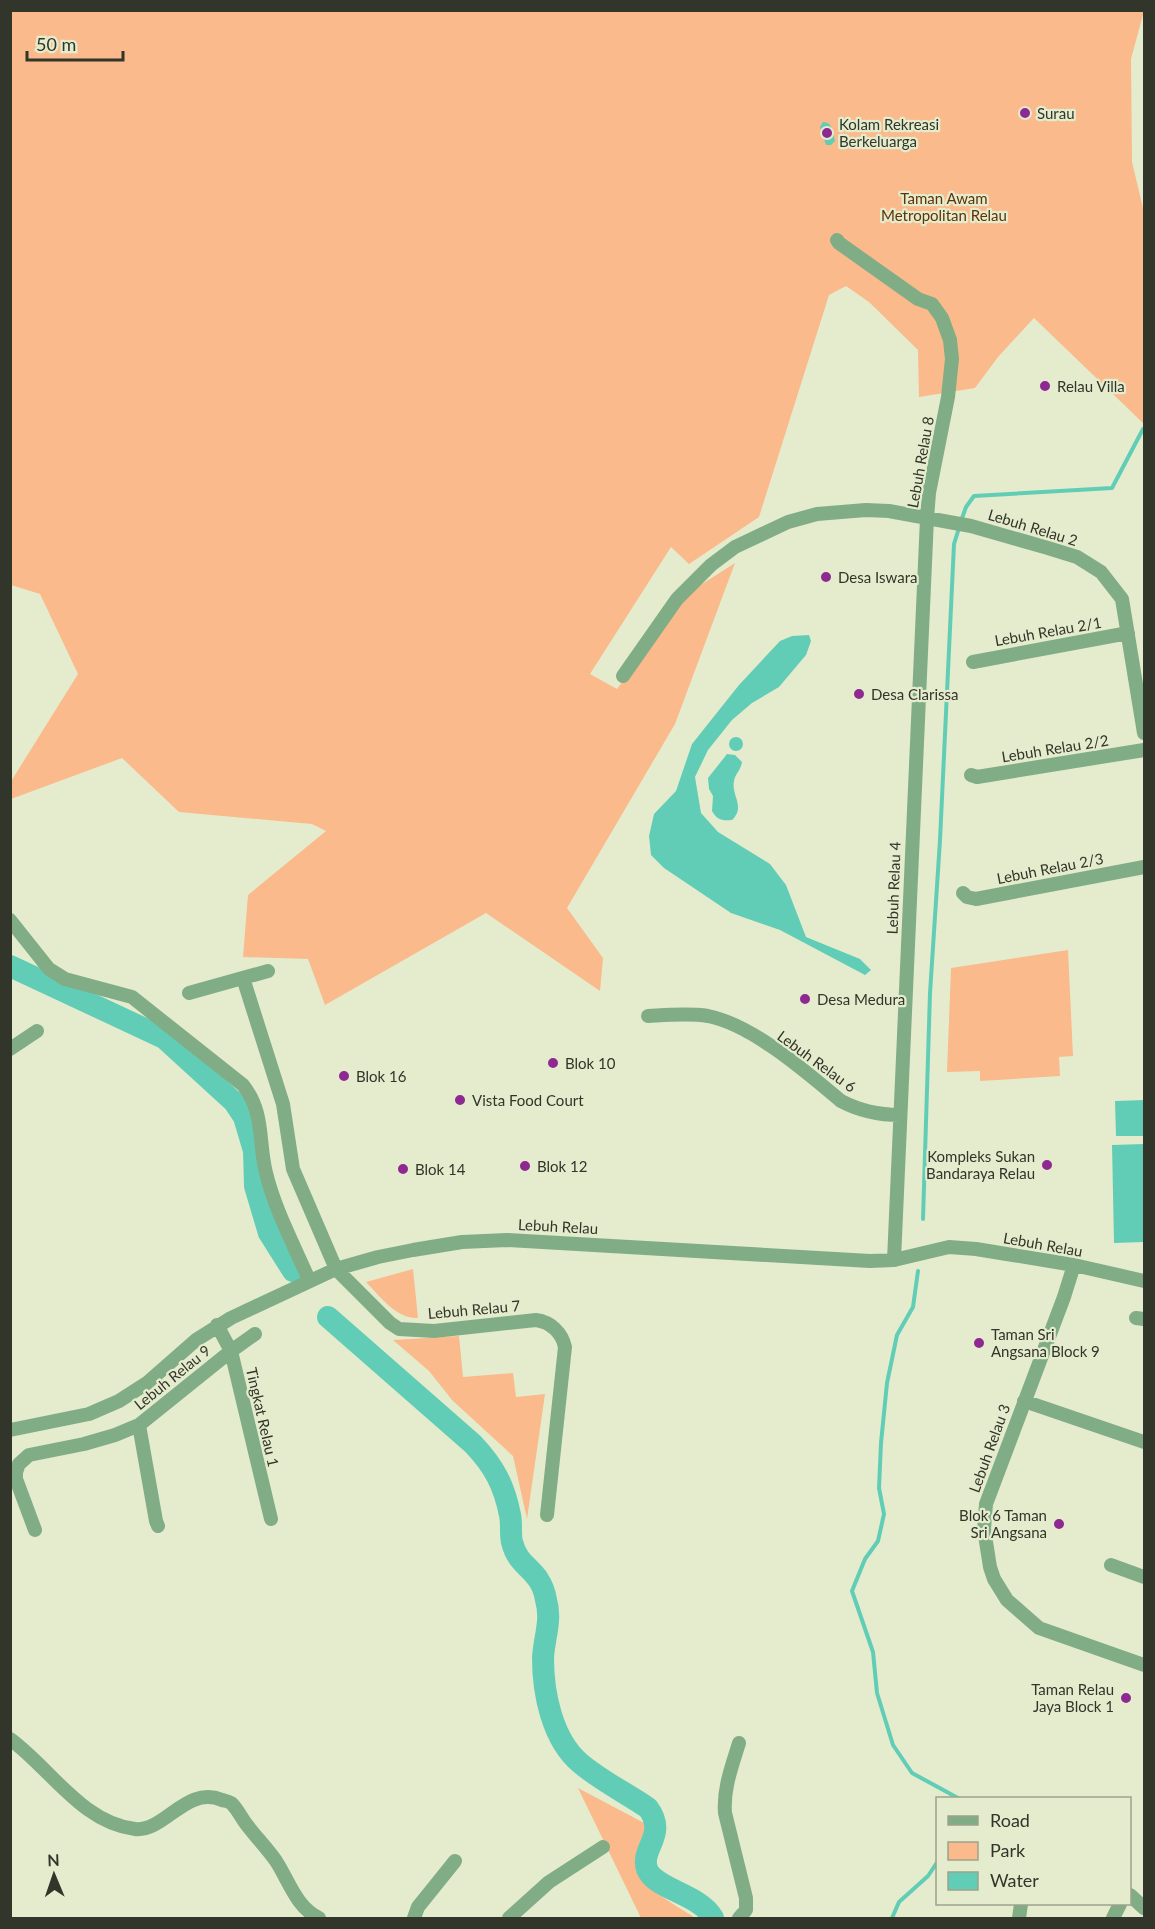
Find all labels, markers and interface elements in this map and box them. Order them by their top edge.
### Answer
scale bar [27,24,123,62]
text: 50 m [36,33,76,55]
place label: Surau [1037,104,1075,122]
marker: Surau [1018,106,1032,120]
place label: Kolam Rekreasi Berkeluarga [839,115,939,150]
marker: Kolam Rekreasi Berkeluarga [820,126,834,140]
park label: Taman Awam Metropolitan Relau [881,189,1007,224]
place label: Relau Villa [1057,377,1125,395]
marker: Relau Villa [1038,379,1052,393]
street label: Lebuh Relau 8 [903,415,937,509]
street label: Lebuh Relau 2 [986,505,1080,549]
place label: Desa Iswara [838,568,917,586]
marker: Desa Iswara [819,570,833,584]
street label: Lebuh Relau 2/1 [993,613,1103,649]
place label: Desa Clarissa [871,685,959,703]
marker: Desa Clarissa [852,687,866,701]
street label: Lebuh Relau 2/2 [1000,731,1110,765]
street label: Lebuh Relau 4 [882,841,904,935]
street label: Lebuh Relau 2/3 [995,849,1105,887]
place label: Desa Medura [817,990,905,1008]
marker: Desa Medura [798,992,812,1006]
street label: Lebuh Relau 6 [774,1026,860,1096]
place label: Blok 10 [565,1054,616,1072]
marker: Blok 10 [546,1056,560,1070]
place label: Blok 16 [356,1067,407,1085]
marker: Blok 16 [337,1069,351,1083]
place label: Vista Food Court [472,1091,584,1109]
marker: Vista Food Court [453,1093,467,1107]
place label: Kompleks Sukan Bandaraya Relau [926,1147,1035,1182]
place label: Blok 12 [537,1157,587,1175]
marker: Kompleks Sukan Bandaraya Relau [1040,1158,1054,1172]
marker: Blok 12 [518,1159,532,1173]
place label: Blok 14 [415,1160,466,1178]
marker: Blok 14 [396,1162,410,1176]
street label: Lebuh Relau [517,1215,599,1237]
street label: Lebuh Relau [1002,1228,1084,1260]
street label: Lebuh Relau 7 [427,1296,521,1322]
place label: Taman Sri Angsana Block 9 [991,1325,1100,1360]
marker: Taman Sri Angsana Block 9 [972,1336,986,1350]
street label: Lebuh Relau 9 [130,1341,214,1413]
street label: Tingkat Relau 1 [243,1366,283,1468]
street label: Lebuh Relau 3 [965,1401,1013,1495]
place label: Blok 6 Taman Sri Angsana [959,1506,1047,1541]
marker: Blok 6 Taman Sri Angsana [1052,1517,1066,1531]
place label: Taman Relau Jaya Block 1 [1031,1680,1114,1715]
marker: Taman Relau Jaya Block 1 [1119,1691,1133,1705]
legend [936,1797,1131,1905]
text: Road [990,1809,1030,1831]
text: Park [990,1839,1026,1861]
north arrow [24,1845,84,1905]
text: N [47,1850,60,1869]
text: Water [990,1869,1039,1891]

